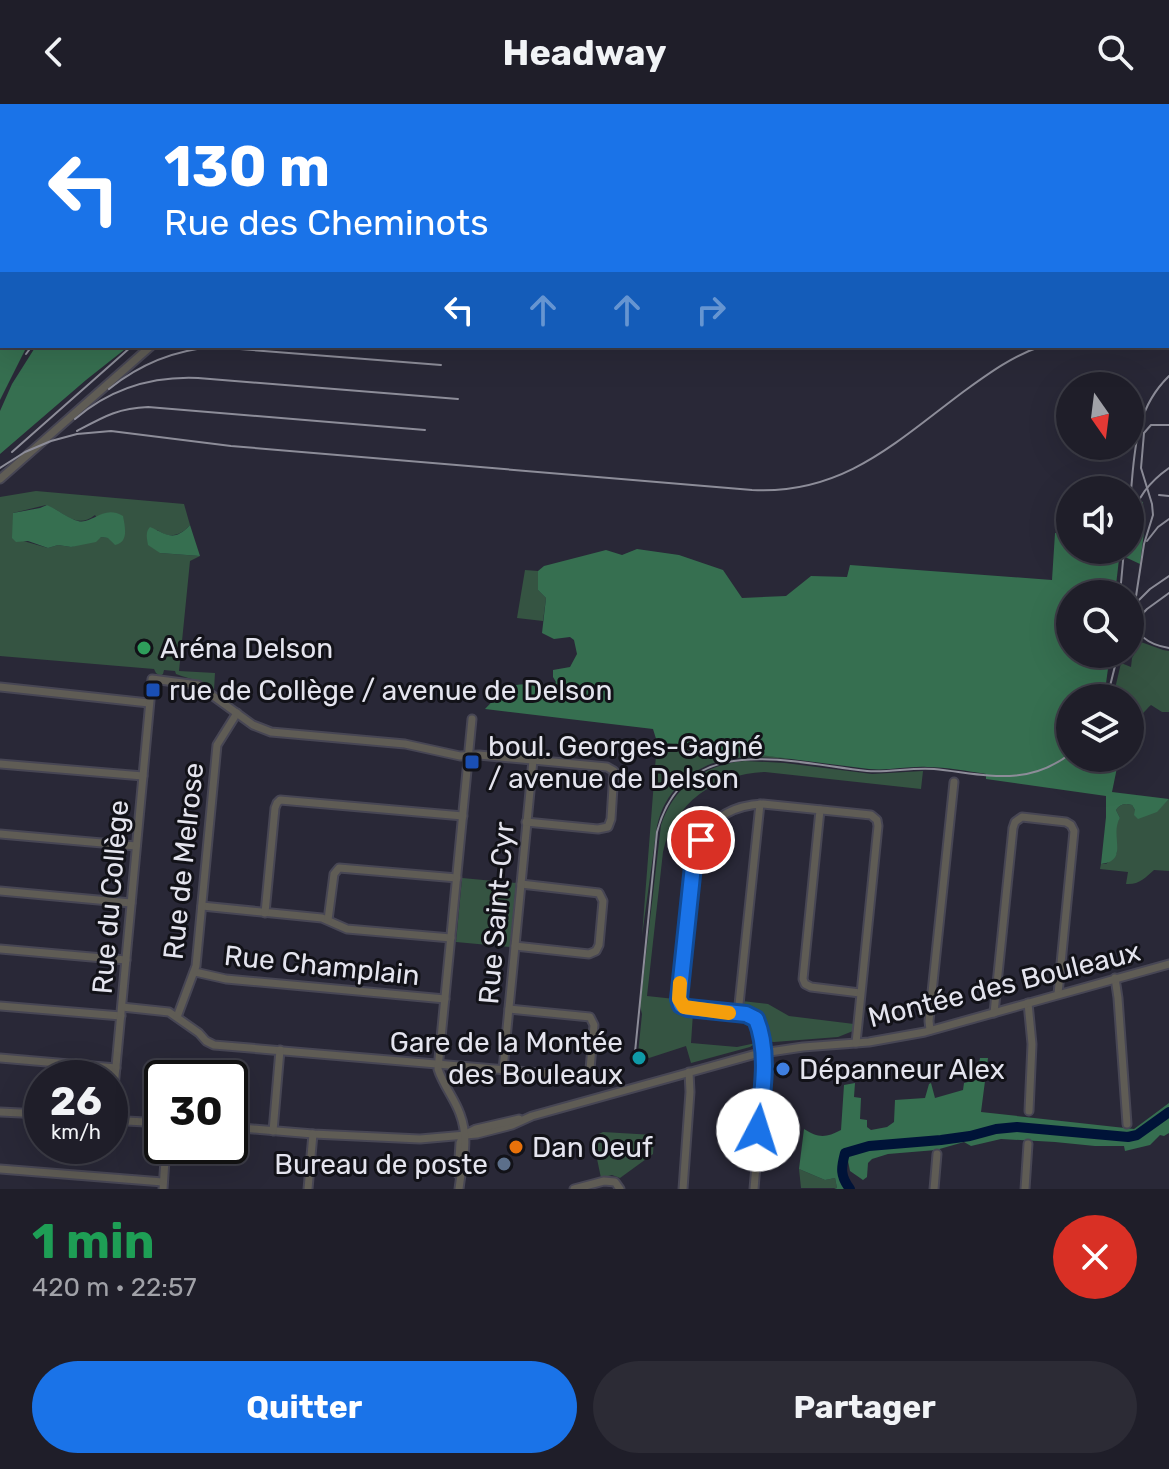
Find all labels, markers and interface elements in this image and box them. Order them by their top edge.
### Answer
icon: back [32,30,76,74]
icon: search [1093,30,1137,74]
text: Headway [503,31,666,74]
text: 130 m [164,134,330,200]
icon: left [32,136,136,240]
text: Rue des Cheminots [164,201,489,244]
icon: left [437,288,481,332]
icon: ahead [521,288,565,332]
icon: ahead [605,288,649,332]
icon: right [689,288,733,332]
north arrow [1056,372,1144,460]
map controls [1056,372,1144,772]
button: sound [1056,476,1144,564]
button: search [1056,580,1144,668]
place label: Aréna Delson [160,632,333,665]
marker: Aréna Delson [135,639,153,657]
place label: rue de Collège / avenue de Delson [169,674,612,707]
marker: rue de Collège / avenue de Delson [144,681,162,699]
button: layers [1056,684,1144,772]
place label: boul. Georges-Gagné / avenue de Delson [488,730,763,795]
marker: boul. Georges-Gagné / avenue de Delson [463,753,481,771]
street label: Rue de Melrose [157,761,210,961]
street label: Rue du Collège [86,799,135,995]
pin [667,806,735,874]
icon: arrive [679,818,723,862]
street label: Rue Saint-Cyr [472,820,521,1006]
street label: Montée des Bouleaux [865,935,1144,1034]
street label: Rue Champlain [223,939,421,992]
place label: Gare de la Montée des Bouleaux [390,1026,623,1091]
marker: Gare de la Montée des Bouleaux [630,1049,648,1067]
place label: Dépanneur Alex [799,1053,1005,1086]
speed limit sign: 30 [144,1060,248,1164]
marker: Dépanneur Alex [774,1060,792,1078]
text: 26 [50,1078,102,1125]
position arrow [716,1088,800,1172]
text: km/h [51,1120,101,1144]
place label: Dan Oeuf [532,1131,653,1164]
marker: Dan Oeuf [507,1138,525,1156]
place label: Bureau de poste [274,1148,488,1181]
marker: Bureau de poste [495,1155,513,1173]
text: 1 min [32,1213,155,1270]
button: close [1053,1215,1137,1299]
text: 420 m · 22:57 [32,1272,197,1303]
button: Quitter [32,1361,577,1453]
button: Partager [593,1361,1137,1453]

